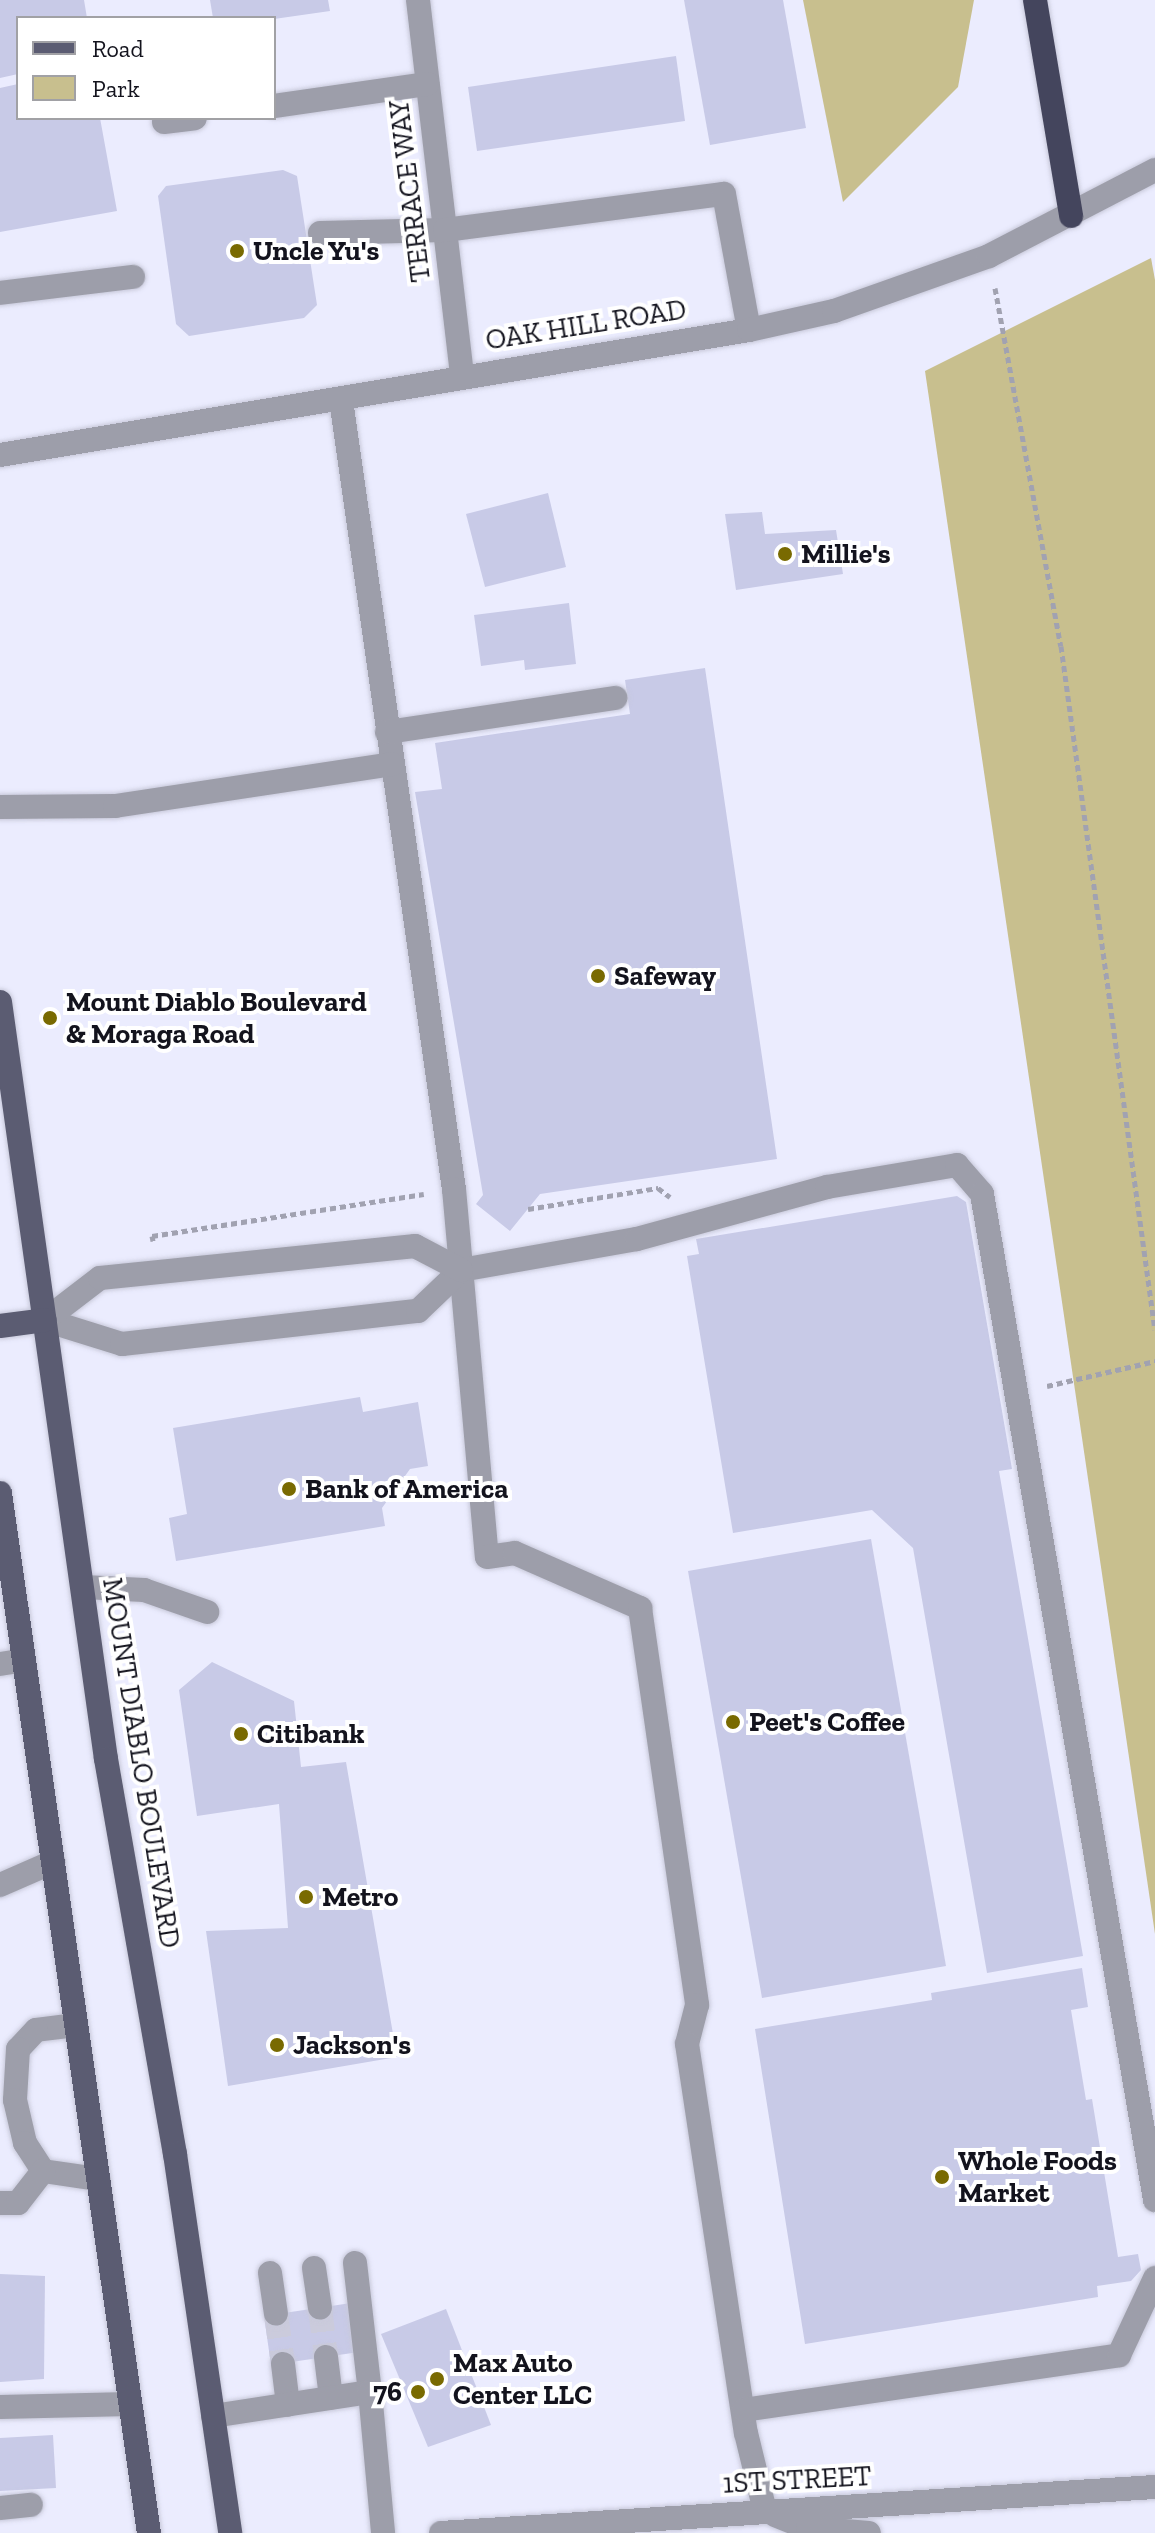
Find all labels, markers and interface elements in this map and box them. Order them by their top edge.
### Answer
legend [16,16,276,120]
text: Road [92,34,144,63]
text: Park [92,74,140,103]
street label: TERRACE WAY [382,97,438,285]
place label: Uncle Yu's [253,234,380,268]
marker: Uncle Yu's [228,242,246,260]
street label: OAK HILL ROAD [483,292,689,358]
place label: Millie's [801,537,891,571]
marker: Millie's [776,545,794,563]
place label: Safeway [614,959,716,993]
marker: Safeway [589,967,607,985]
place label: Mount Diablo Boulevard & Moraga Road [66,985,367,1051]
marker: Mount Diablo Boulevard & Moraga Road [41,1009,59,1027]
place label: Bank of America [305,1472,509,1506]
marker: Bank of America [280,1480,298,1498]
street label: MOUNT DIABLO BOULEVARD [95,1575,187,1951]
place label: Peet's Coffee [749,1705,905,1739]
marker: Peet's Coffee [724,1713,742,1731]
place label: Citibank [257,1717,365,1751]
marker: Citibank [232,1725,250,1743]
place label: Metro [322,1880,398,1914]
marker: Metro [297,1888,315,1906]
place label: Jackson's [293,2028,411,2062]
marker: Jackson's [268,2036,286,2054]
place label: Whole Foods Market [958,2144,1117,2210]
marker: Whole Foods Market [933,2168,951,2186]
place label: Max Auto Center LLC [453,2346,593,2412]
marker: Max Auto Center LLC [428,2370,446,2388]
place label: 76 [373,2375,402,2409]
marker: 76 [409,2383,427,2401]
street label: 1ST STREET [722,2459,872,2501]

